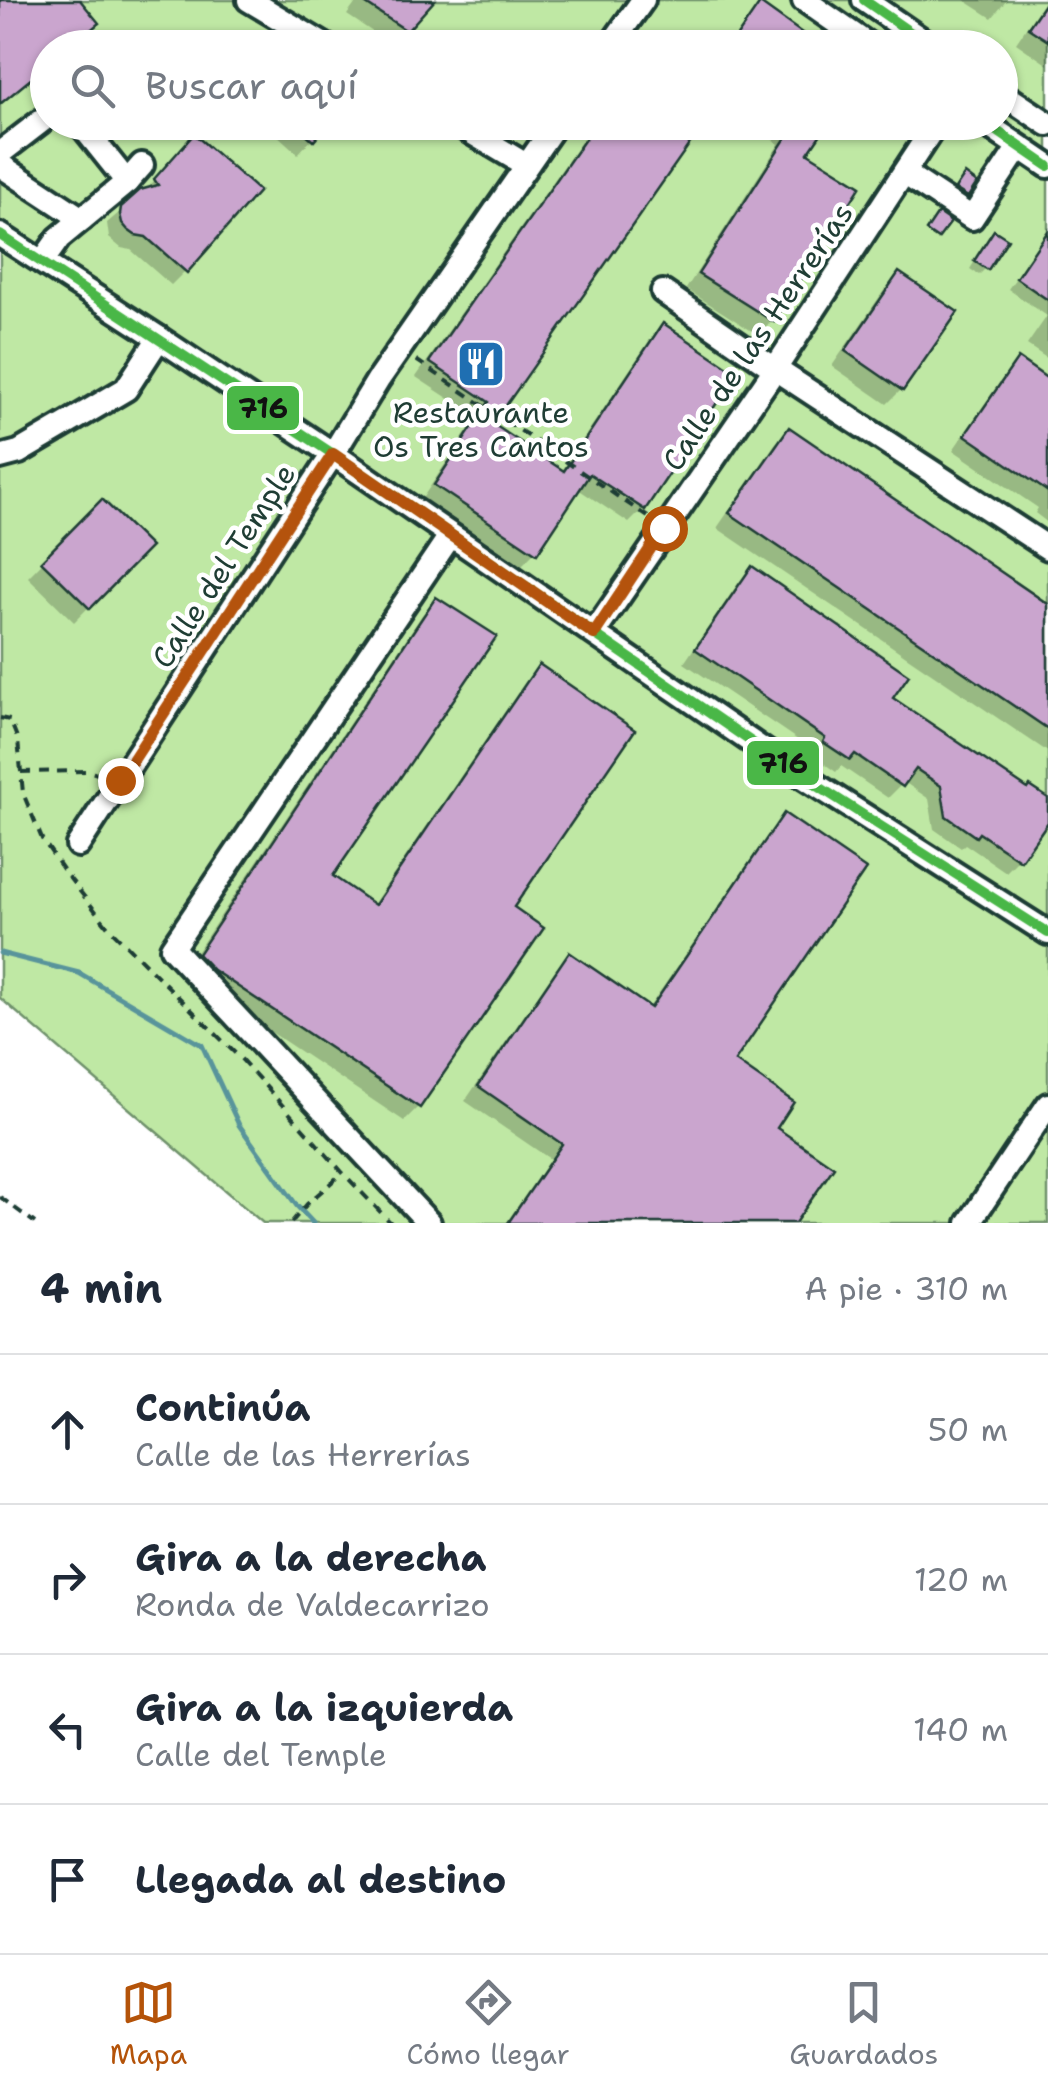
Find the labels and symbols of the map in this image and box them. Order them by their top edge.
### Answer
street label: Calle de las Herrerías [653,195,863,479]
restaurant icon: Restaurante Os Tres Cantos [455,338,507,390]
line badge: 716 [225,384,301,432]
text: 716 [238,389,288,427]
place label: Restaurante Os Tres Cantos [373,392,589,467]
street label: Calle del Temple [142,456,305,676]
route start [642,506,688,552]
line badge: 716 [745,739,821,787]
text: 716 [758,744,808,782]
route end [98,758,144,804]

